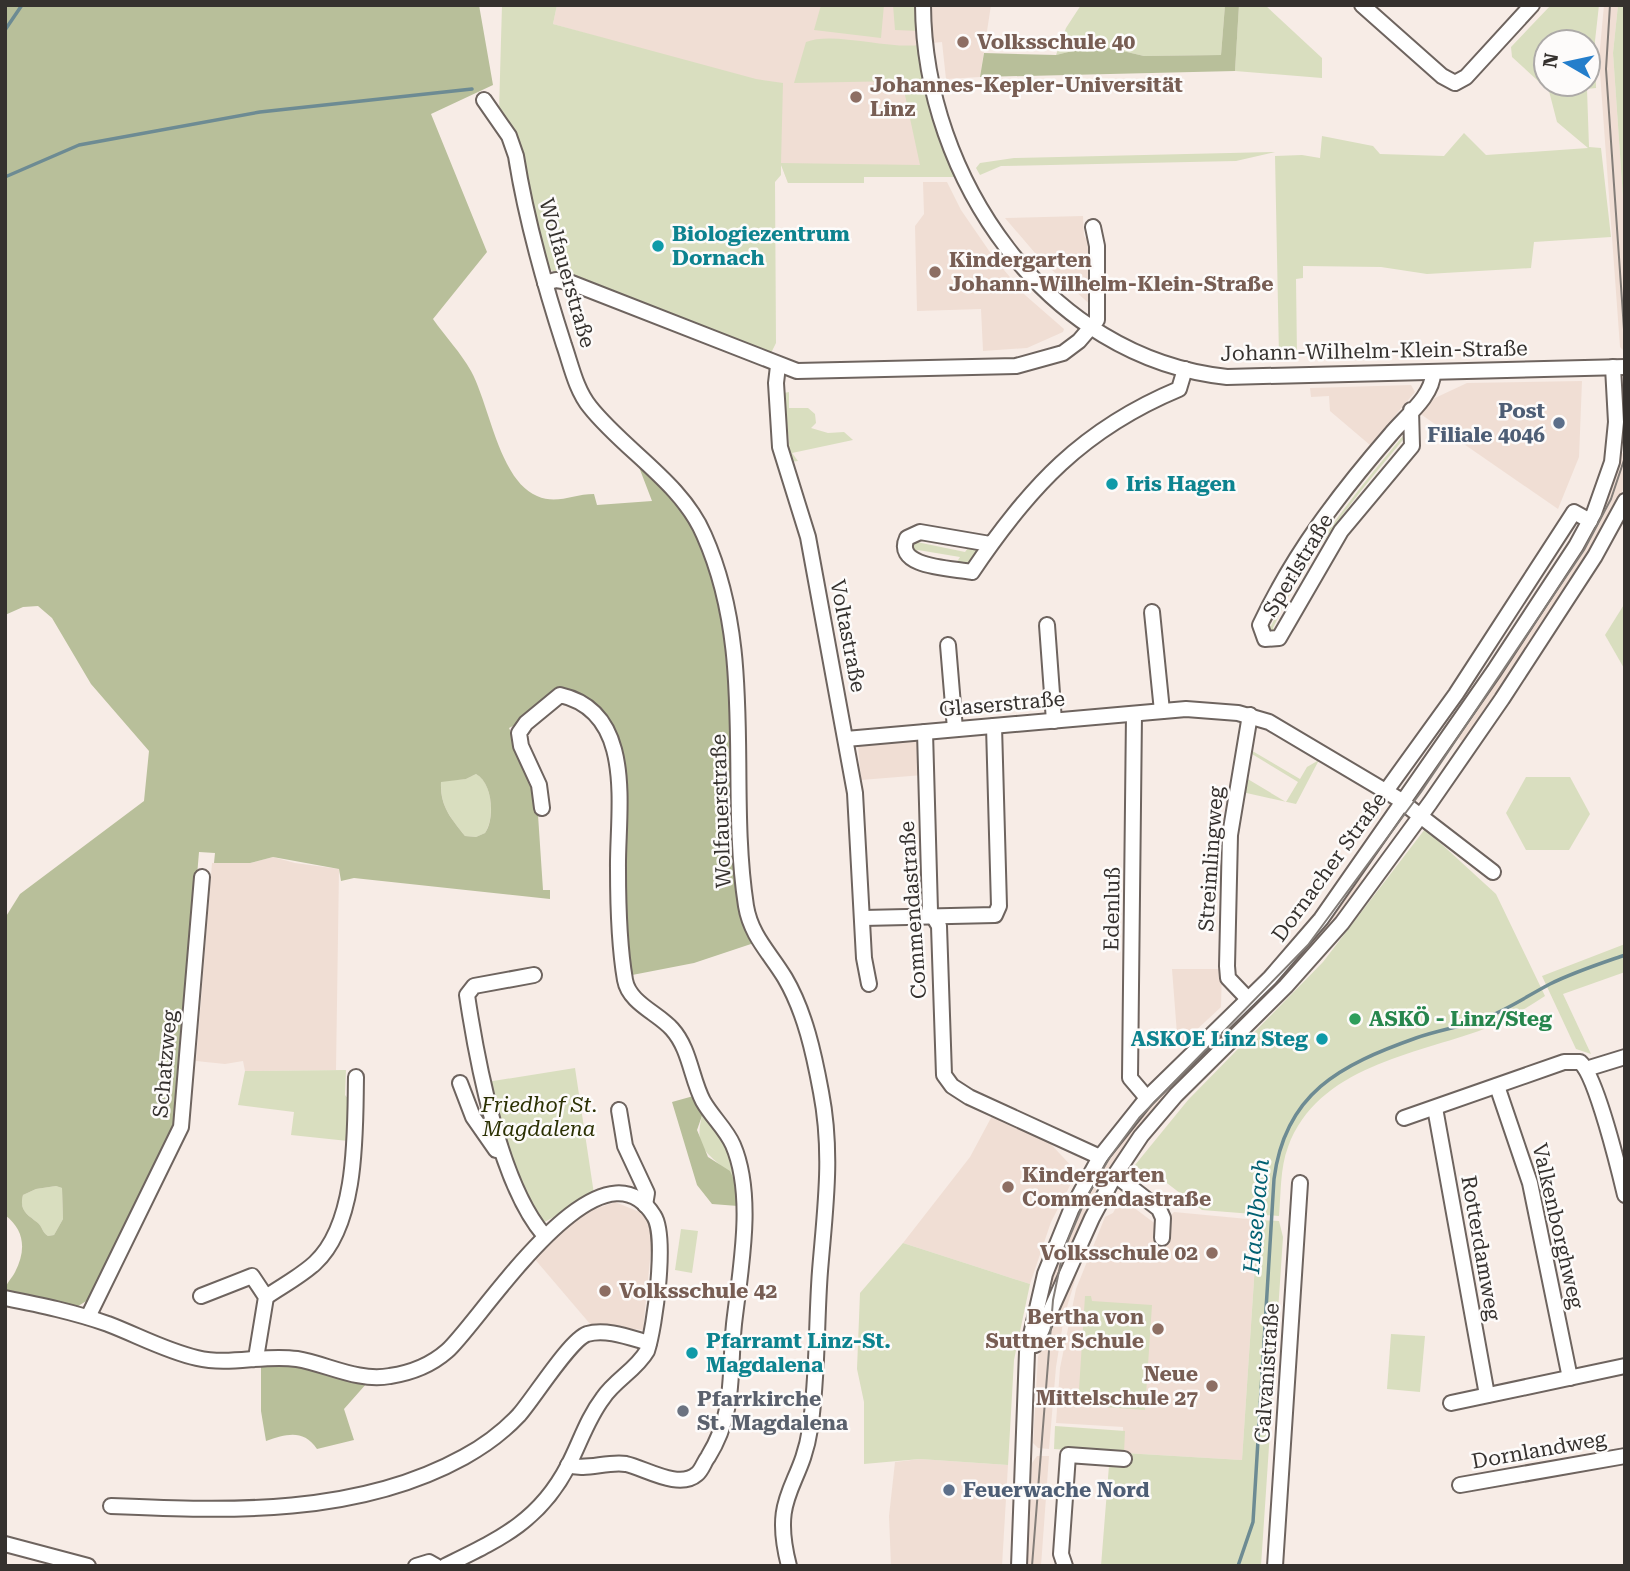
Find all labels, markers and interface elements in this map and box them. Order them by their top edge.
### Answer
north arrow [1532,28,1602,98]
place label: Volksschule 40 [977,30,1135,54]
marker: Volksschule 40 [955,34,971,50]
text: N [1538,51,1563,69]
place label: Johannes-Kepler-Universität Linz [870,73,1183,121]
marker: Johannes-Kepler-Universität Linz [848,89,864,105]
street label: Wolfauerstraße [534,195,600,351]
place label: Biologiezentrum Dornach [672,222,850,270]
marker: Biologiezentrum Dornach [650,238,666,254]
place label: Kindergarten Johann-Wilhelm-Klein-Straße [949,248,1274,296]
marker: Kindergarten Johann-Wilhelm-Klein-Straße [927,264,943,280]
street label: Johann-Wilhelm-Klein-Straße [1220,336,1528,366]
place label: Post Filiale 4046 [1427,399,1545,447]
marker: Post Filiale 4046 [1551,415,1567,431]
place label: Iris Hagen [1126,472,1236,496]
marker: Iris Hagen [1104,476,1120,492]
street label: Sperlstraße [1258,509,1338,621]
street label: Voltastraße [825,578,871,694]
street label: Glaserstraße [938,687,1066,721]
street label: Wolfauerstraße [706,733,736,889]
street label: Streimlingweg [1194,786,1228,932]
street label: Dornacher Straße [1267,788,1391,946]
street label: Commendastraße [895,820,931,1000]
street label: Edenluß [1099,867,1125,951]
place label: ASKÖ - Linz/Steg [1369,1006,1552,1031]
street label: Schatzweg [148,1009,182,1119]
marker: ASKÖ - Linz/Steg [1347,1011,1363,1027]
place label: ASKOE Linz Steg [1131,1027,1308,1051]
marker: ASKOE Linz Steg [1314,1031,1330,1047]
park label: Friedhof St. Magdalena [480,1093,597,1141]
street label: Valkenborghweg [1527,1141,1589,1311]
water label: Haselbach [1238,1157,1275,1276]
place label: Kindergarten Commendastraße [1022,1163,1211,1211]
street label: Rotterdamweg [1456,1174,1506,1322]
marker: Kindergarten Commendastraße [1000,1179,1016,1195]
place label: Volksschule 02 [1040,1241,1198,1265]
marker: Volksschule 02 [1204,1245,1220,1261]
place label: Volksschule 42 [619,1279,777,1303]
marker: Volksschule 42 [597,1283,613,1299]
street label: Galvanistraße [1250,1302,1284,1444]
place label: Bertha von Suttner Schule [985,1305,1144,1353]
marker: Bertha von Suttner Schule [1150,1321,1166,1337]
place label: Pfarramt Linz-St. Magdalena [706,1329,891,1377]
marker: Pfarramt Linz-St. Magdalena [684,1345,700,1361]
place label: Neue Mittelschule 27 [1036,1362,1198,1410]
marker: Neue Mittelschule 27 [1204,1378,1220,1394]
place label: Pfarrkirche St. Magdalena [697,1387,849,1435]
marker: Pfarrkirche St. Magdalena [675,1403,691,1419]
street label: Dornlandweg [1470,1426,1608,1474]
place label: Feuerwache Nord [963,1478,1150,1502]
marker: Feuerwache Nord [941,1482,957,1498]

